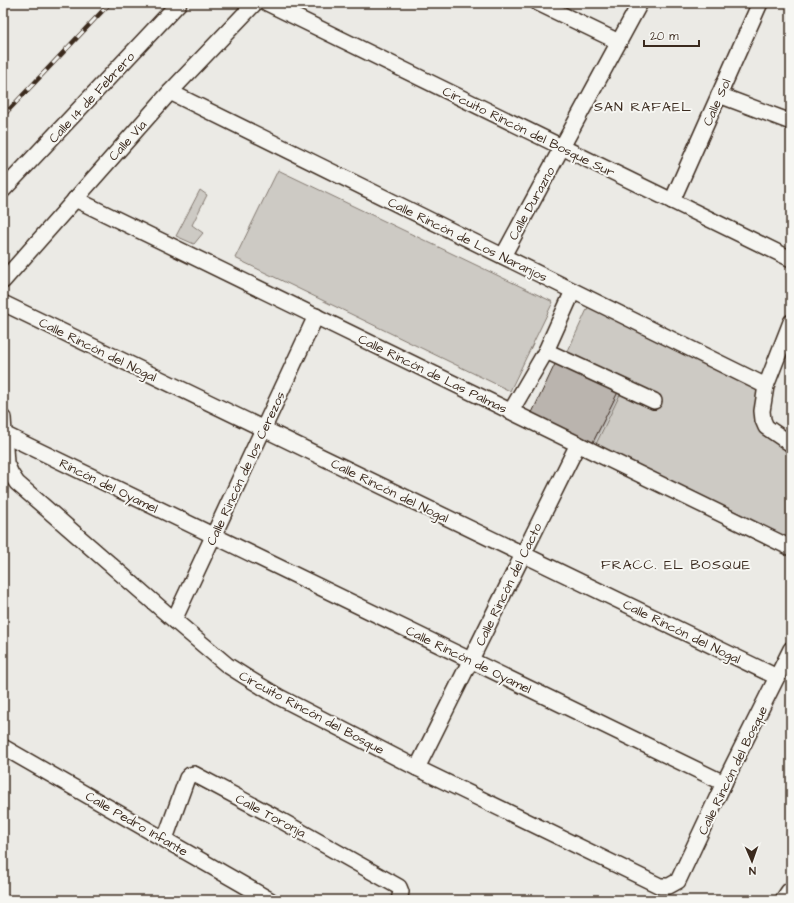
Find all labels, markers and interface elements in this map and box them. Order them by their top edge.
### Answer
scale bar [644,22,699,48]
text: 20 m [650,28,679,45]
street label: Calle 14 de Febrero [45,48,139,147]
street label: Calle Sol [699,76,735,129]
street label: Circuito Rincón del Bosque Sur [439,82,618,182]
district label: SAN RAFAEL [594,97,692,117]
street label: Calle Vía [105,116,151,165]
street label: Calle Durazno [504,163,560,243]
street label: Calle Rincón de Los Naranjos [385,193,551,287]
street label: Calle Rincón del Nogal [35,314,159,387]
street label: Calle Rincón de Las Palmas [355,330,510,418]
street label: Calle Rincón de los Cerezos [202,388,290,548]
street label: Rincón del Oyamel [56,454,161,518]
street label: Calle Rincón del Nogal [327,455,451,528]
street label: Calle Rincón del Cacto [471,519,547,649]
district label: FRACC. EL BOSQUE [601,555,751,575]
street label: Calle Rincón del Nogal [619,596,743,669]
street label: Calle Rincón de Oyamel [402,622,534,699]
street label: Circuito Rincón del Bosque [236,667,387,759]
street label: Calle Rincón del Bosque [694,703,772,838]
street label: Calle Pedro Infante [82,787,191,861]
street label: Calle Toronja [232,790,309,842]
north arrow [732,841,772,881]
text: N [749,863,756,878]

